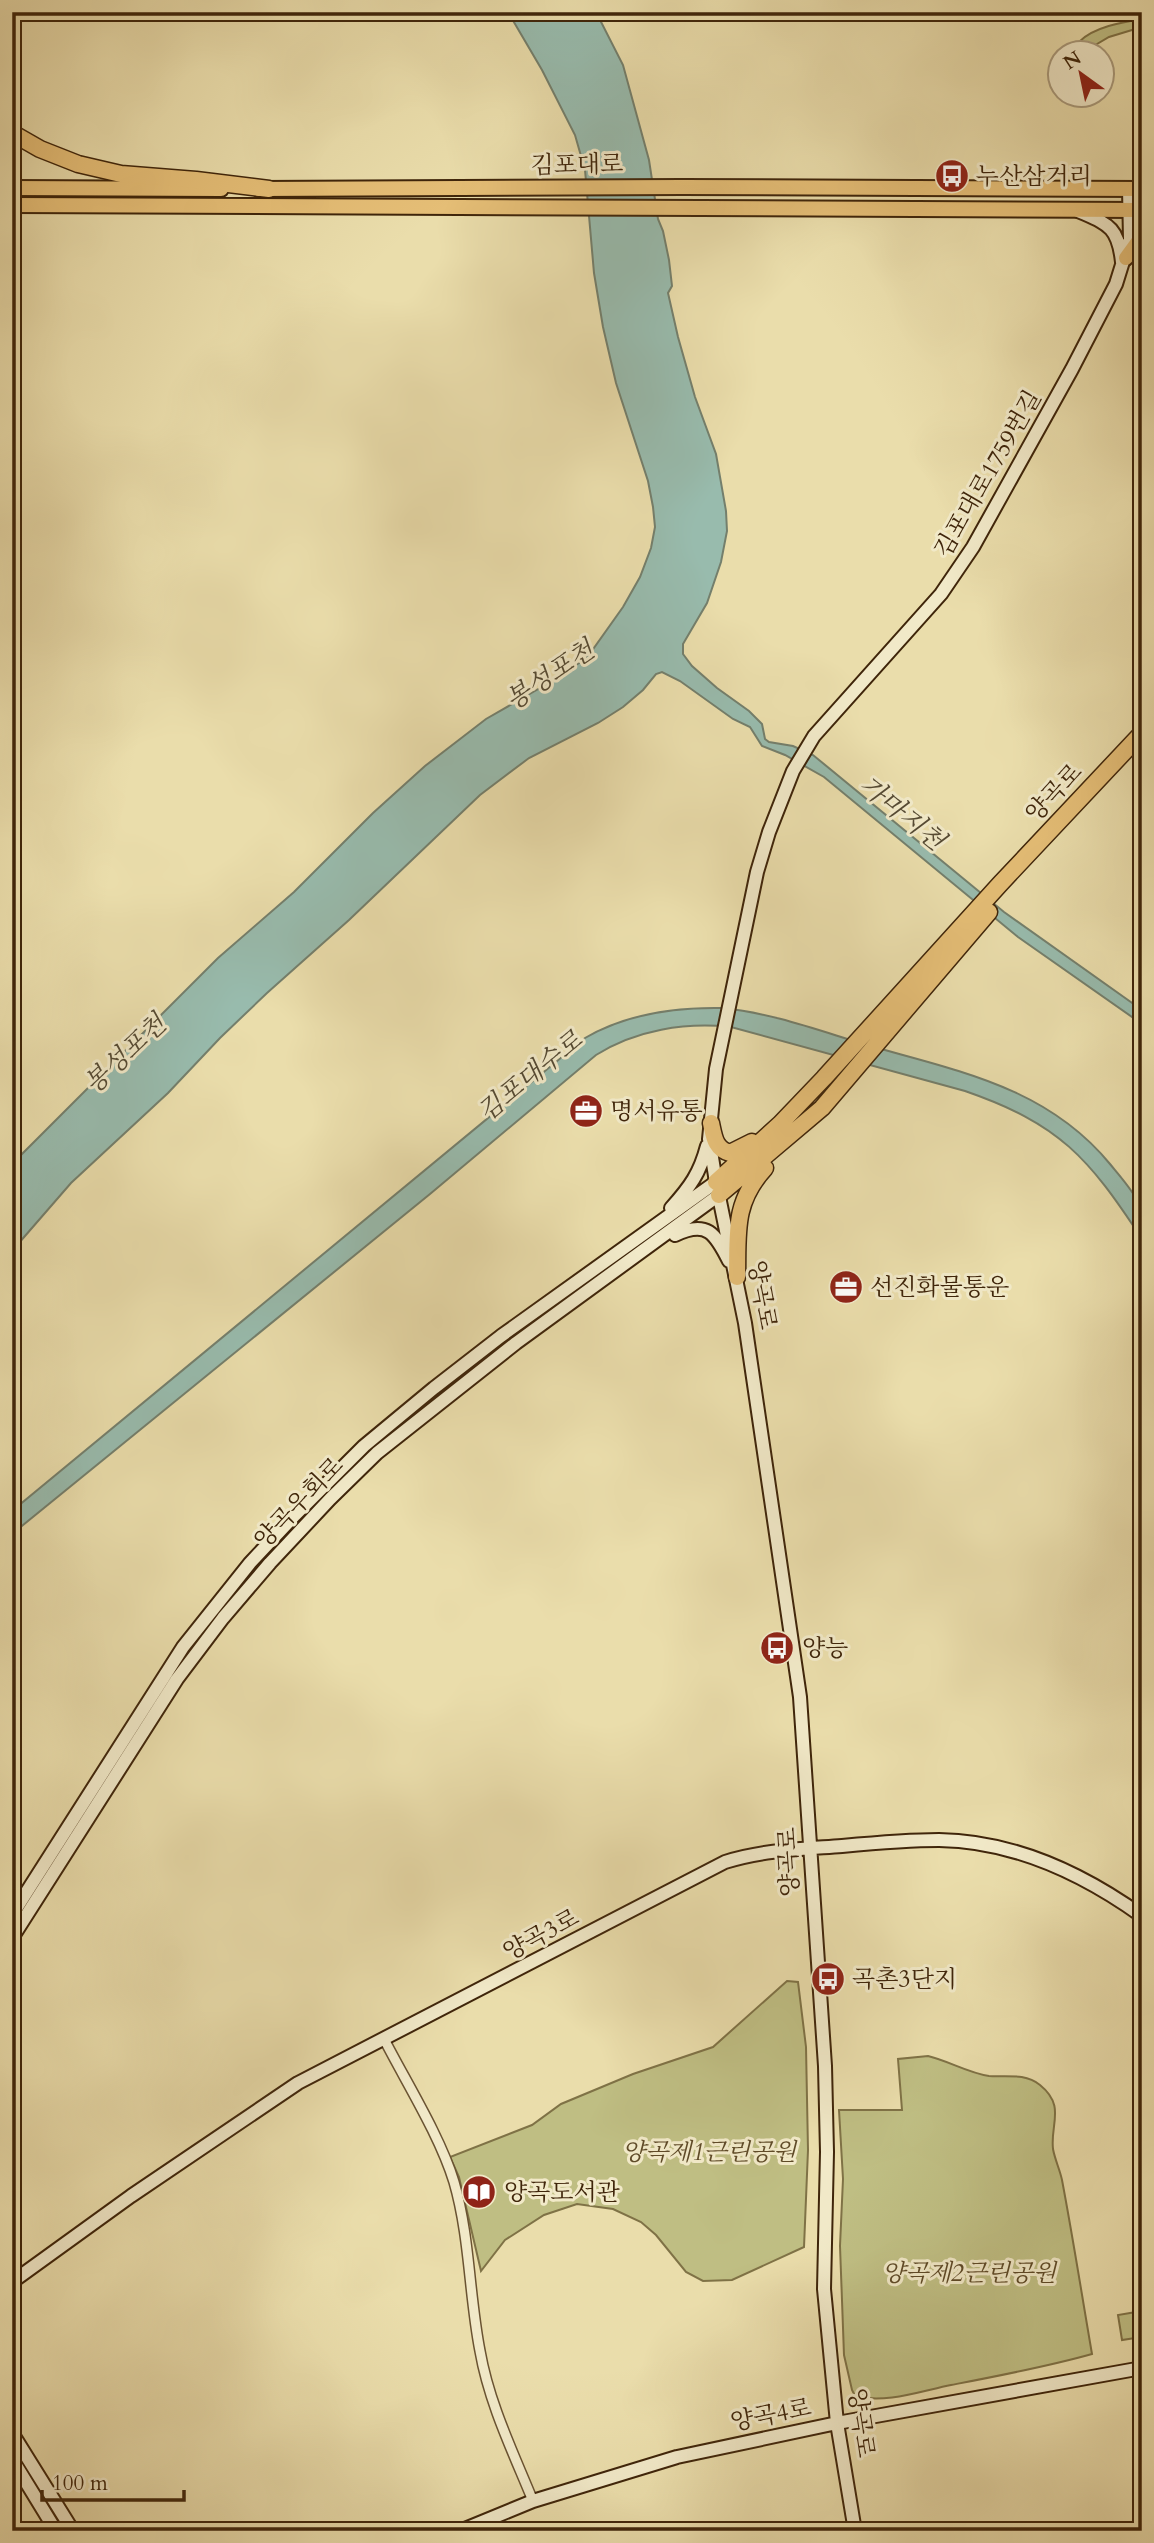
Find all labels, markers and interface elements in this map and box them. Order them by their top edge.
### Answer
north arrow [1046,38,1116,108]
text: N [1058,45,1087,76]
street label: 김포대로 [530,148,624,182]
bus stop icon: 누산삼거리 [933,157,971,195]
place label: 누산삼거리 [976,160,1092,193]
street label: 김포대로1759번길 [927,384,1049,564]
water label: 봉성포천 [499,631,603,718]
street label: 양곡로 [1018,756,1090,830]
water label: 가마지천 [852,768,954,859]
water label: 봉성포천 [76,1006,175,1101]
water label: 김포대수로 [470,1022,590,1129]
office icon: 명서유통 [567,1092,605,1130]
place label: 명서유통 [610,1095,703,1128]
street label: 양곡로 [740,1258,784,1332]
office icon: 선진화물통운 [827,1268,865,1306]
place label: 선진화물통운 [870,1271,1009,1304]
street label: 양곡우회로 [247,1450,351,1556]
bus stop icon: 양능 [758,1629,796,1667]
place label: 양능 [802,1632,848,1665]
street label: 양곡로 [771,1826,807,1898]
street label: 양곡3로 [497,1901,585,1969]
bus stop icon: 곡촌3단지 [809,1960,847,1998]
place label: 곡촌3단지 [852,1963,957,1996]
park label: 양곡제1근린공원 [622,2136,798,2169]
library icon: 양곡도서관 [460,2173,498,2211]
place label: 양곡도서관 [504,2176,620,2209]
park label: 양곡제2근린공원 [882,2257,1058,2290]
street label: 양곡로 [840,2386,882,2460]
street label: 양곡4로 [728,2391,814,2439]
scale bar [42,2459,184,2503]
text: 100 m [52,2469,108,2498]

